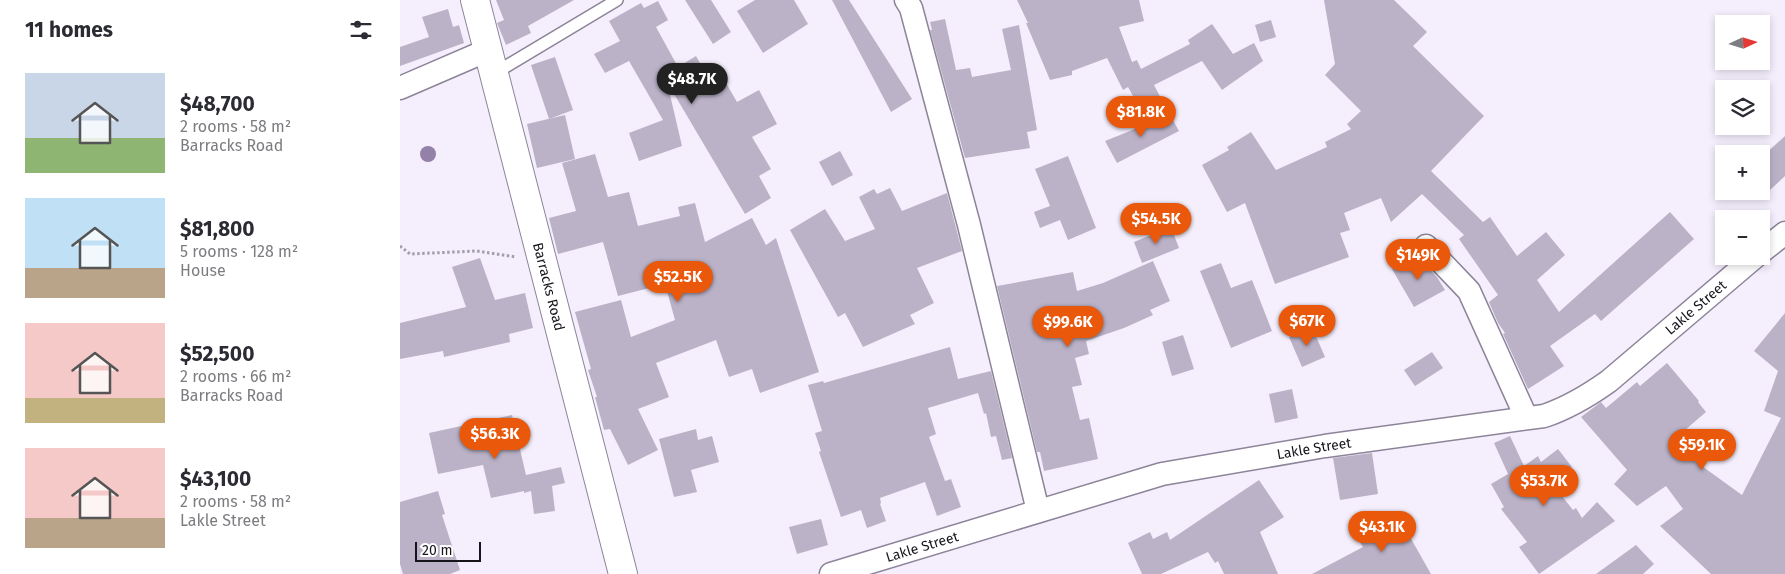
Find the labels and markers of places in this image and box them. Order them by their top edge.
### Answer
pin: $48.7K [651,62,733,105]
pin: $81.8K [1100,96,1182,138]
pin: $54.5K [1115,202,1197,245]
pin: $149K [1383,238,1453,281]
pin: $52.5K [637,260,719,303]
pin: $67K [1277,304,1337,347]
pin: $99.6K [1027,306,1109,348]
pin: $56.3K [454,418,536,460]
pin: $59.1K [1661,428,1743,471]
pin: $53.7K [1503,464,1585,507]
pin: $43.1K [1341,510,1423,553]

